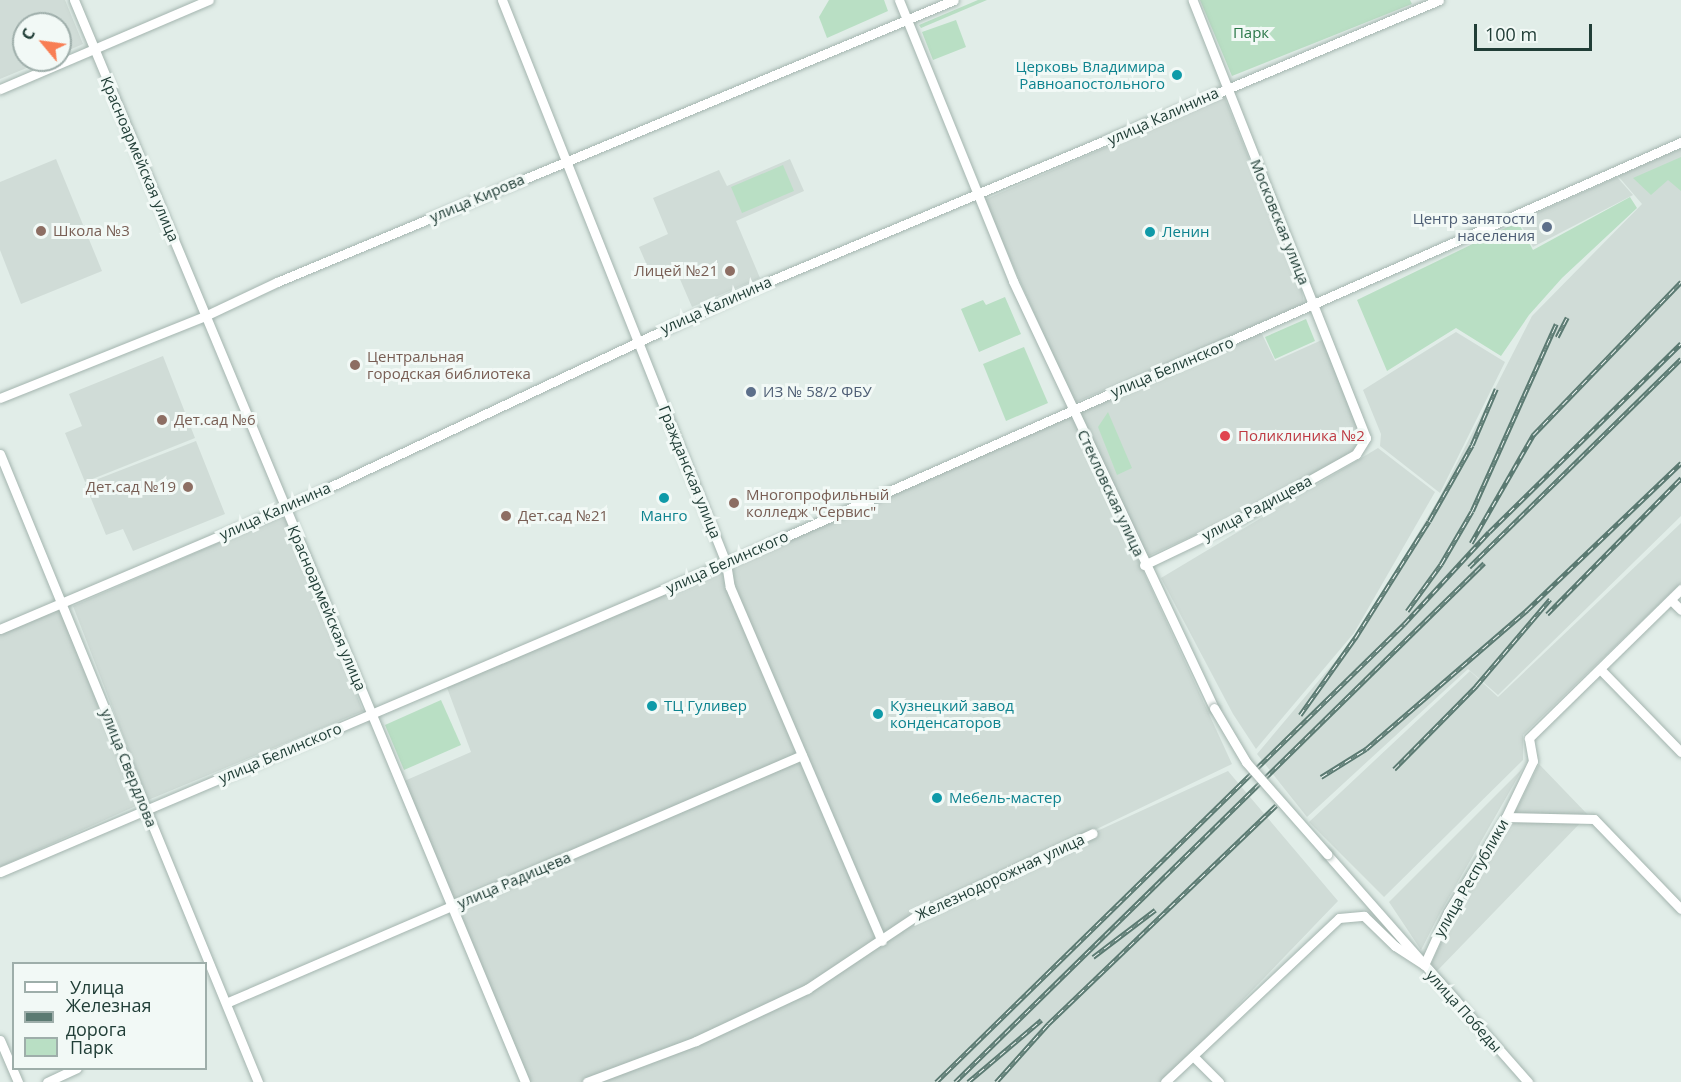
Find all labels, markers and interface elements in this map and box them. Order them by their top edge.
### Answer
north arrow [12,12,72,72]
scale bar [1477,12,1596,50]
text: 100 m [1485,22,1537,46]
text: С [16,24,40,44]
park label: Парк [1233,24,1269,42]
place label: Церковь Владимира Равноапостольного [1015,57,1165,92]
marker: Церковь Владимира Равноапостольного [1170,68,1184,82]
street label: Красноармейская улица [97,74,183,244]
street label: улица Калинина [1105,83,1221,149]
street label: Московская улица [1247,157,1313,287]
street label: улица Кирова [427,170,527,226]
place label: Центр занятости населения [1413,209,1535,244]
marker: Центр занятости населения [1540,220,1554,234]
place label: Школа №3 [53,222,130,240]
place label: Ленин [1162,223,1209,241]
marker: Школа №3 [34,224,48,238]
marker: Ленин [1143,225,1157,239]
place label: Лицей №21 [634,262,718,280]
marker: Лицей №21 [723,264,737,278]
street label: улица Калинина [658,272,774,338]
street label: улица Белинского [1108,333,1236,401]
place label: Центральная городская библиотека [367,347,531,382]
marker: Центральная городская библиотека [348,358,362,372]
place label: ИЗ № 58/2 ФБУ [763,383,872,401]
marker: ИЗ № 58/2 ФБУ [744,385,758,399]
street label: Гражданская улица [655,403,725,541]
place label: Дет.сад №6 [174,411,256,429]
marker: Дет.сад №6 [155,413,169,427]
street label: Стекловская улица [1074,427,1148,559]
marker: Поликлиника №2 [1216,427,1234,445]
place label: Поликлиника №2 [1238,427,1365,445]
street label: улица Радищева [1199,472,1315,544]
place label: Дет.сад №19 [86,478,176,496]
street label: улица Калинина [217,478,333,544]
marker: Дет.сад №19 [181,480,195,494]
place label: Многопрофильный колледж "Сервис" [746,485,889,520]
marker: Манго [657,491,671,505]
marker: Многопрофильный колледж "Сервис" [727,496,741,510]
place label: Дет.сад №21 [518,507,608,525]
place label: Манго [641,507,687,525]
marker: Дет.сад №21 [499,509,513,523]
street label: Красноармейская улица [284,523,370,693]
street label: улица Белинского [663,527,791,597]
place label: Кузнецкий завод конденсаторов [890,696,1014,731]
place label: ТЦ Гуливер [664,697,747,715]
marker: ТЦ Гуливер [645,699,659,713]
street label: улица Свердлова [97,706,161,830]
marker: Кузнецкий завод конденсаторов [871,707,885,721]
street label: улица Белинского [216,719,344,787]
place label: Мебель-мастер [949,789,1062,807]
marker: Мебель-мастер [930,791,944,805]
street label: улица Республики [1430,816,1512,940]
street label: Железнодорожная улица [913,830,1087,924]
street label: улица Радищева [455,848,573,912]
legend [12,962,207,1070]
street label: улица Победы [1422,966,1506,1056]
text: Улица [70,975,124,999]
text: Железная дорога [66,993,151,1041]
text: Парк [70,1035,113,1059]

